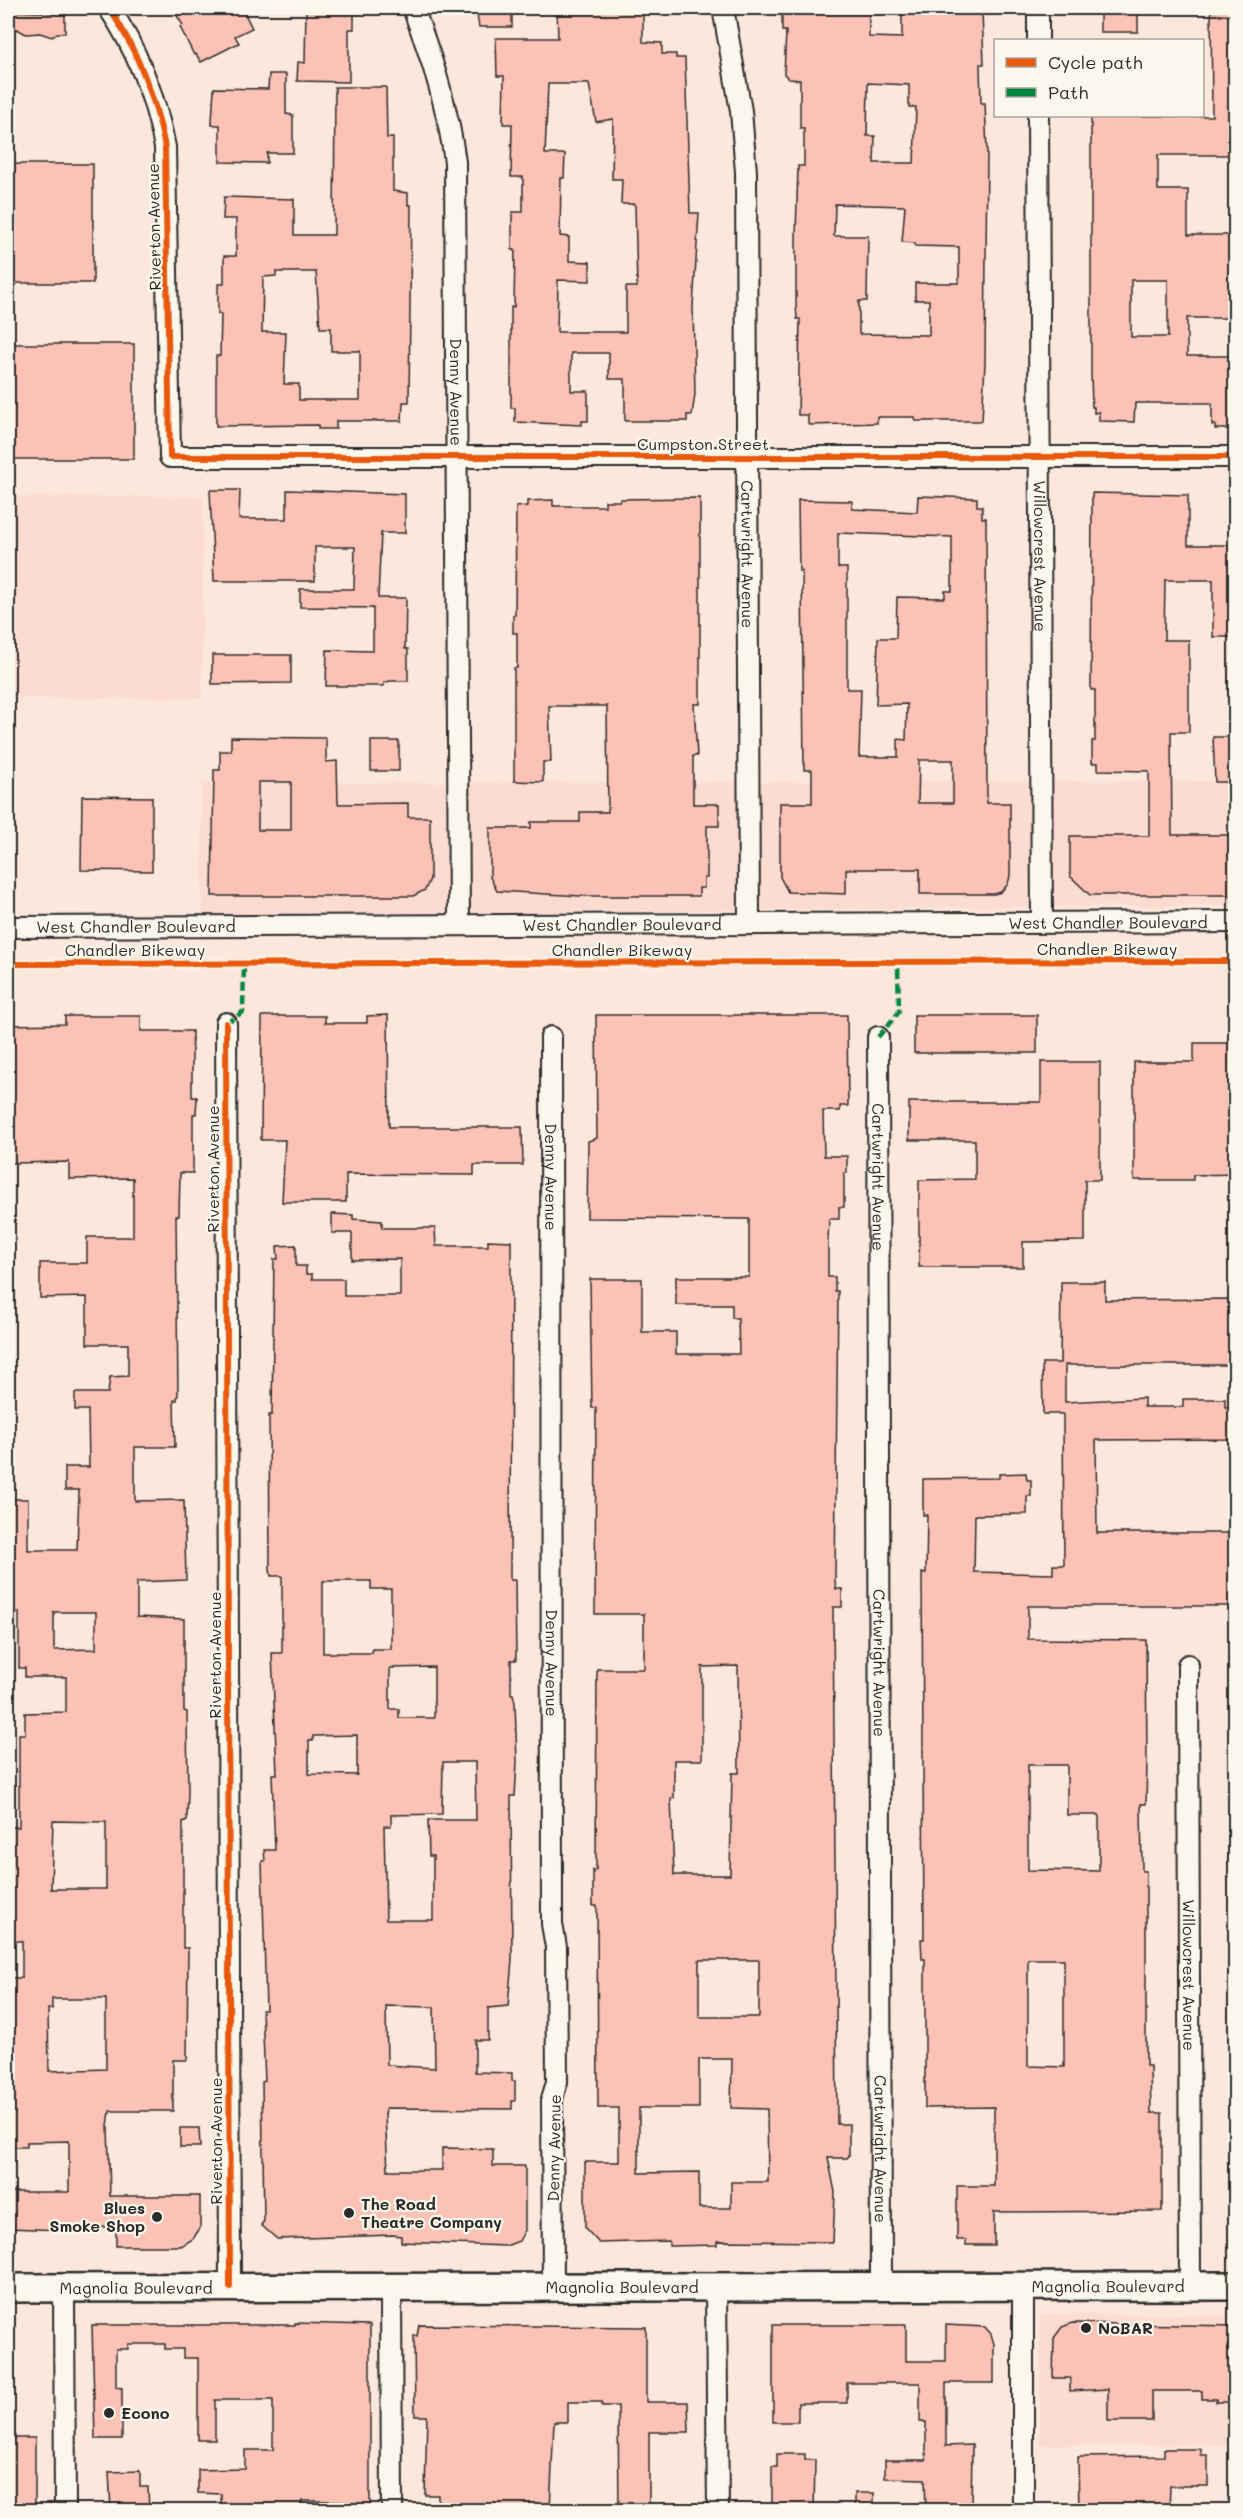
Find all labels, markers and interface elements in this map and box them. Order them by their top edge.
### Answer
legend [994,39,1204,117]
text: Cycle path [1048,50,1143,74]
text: Path [1048,80,1088,104]
street label: Riverton Avenue [142,163,165,291]
street label: Denny Avenue [446,338,467,446]
street label: Cumpston Street [637,433,769,454]
street label: Cartwright Avenue [737,480,759,628]
street label: Willowcrest Avenue [1030,480,1052,632]
street label: West Chandler Boulevard [1008,911,1208,933]
street label: West Chandler Boulevard [522,913,722,935]
street label: West Chandler Boulevard [36,915,236,937]
street label: Chandler Bikeway [1037,938,1177,959]
street label: Chandler Bikeway [65,939,205,960]
street label: Chandler Bikeway [552,939,692,960]
street label: Cartwright Avenue [868,1103,890,1251]
street label: Riverton Avenue [202,1105,223,1233]
street label: Denny Avenue [541,1123,562,1231]
street label: Cartwright Avenue [869,1589,891,1737]
street label: Riverton Avenue [204,1591,225,1719]
street label: Denny Avenue [542,1609,563,1717]
street label: Willowcrest Avenue [1179,1899,1200,2051]
street label: Cartwright Avenue [870,2075,892,2223]
street label: Riverton Avenue [205,2077,226,2205]
street label: Denny Avenue [542,2094,565,2202]
place label: The Road Theatre Company [361,2193,502,2232]
place label: Blues Smoke Shop [50,2197,145,2236]
marker: The Road Theatre Company [342,2206,356,2220]
marker: Blues Smoke Shop [150,2210,164,2224]
street label: Magnolia Boulevard [1031,2275,1185,2296]
street label: Magnolia Boulevard [545,2276,699,2297]
street label: Magnolia Boulevard [59,2277,213,2298]
place label: NoBAR [1098,2317,1153,2338]
marker: NoBAR [1079,2321,1093,2335]
place label: Econo [121,2402,170,2423]
marker: Econo [102,2406,116,2420]

